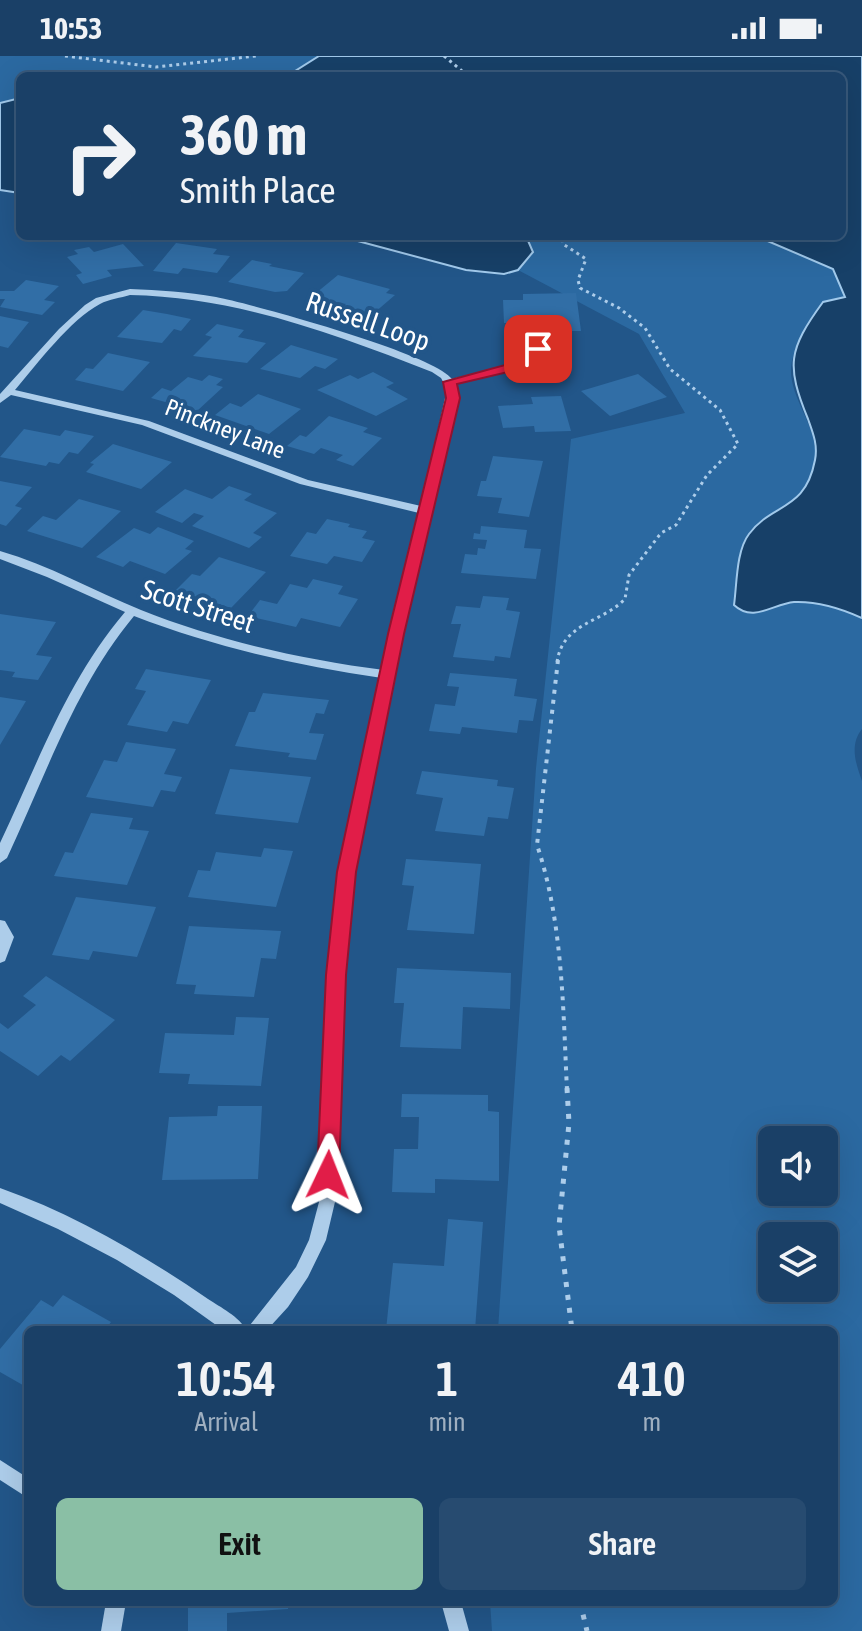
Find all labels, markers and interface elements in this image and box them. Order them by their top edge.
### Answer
text: 10:53 [40,11,102,45]
text: 360 m [180,103,307,167]
icon: right [48,104,152,208]
text: Smith Place [180,169,336,211]
street label: Russell Loop [302,285,434,357]
pin [504,315,572,383]
icon: arrive [516,327,560,371]
street label: Pinckney Lane [161,393,289,464]
street label: Scott Street [138,573,258,639]
map controls [758,1126,838,1302]
button: sound [758,1126,838,1206]
position arrow [286,1133,370,1217]
button: layers [758,1222,838,1302]
text: 10:54 [176,1351,276,1406]
text: 1 [436,1351,458,1406]
text: 410 [618,1351,686,1406]
text: Arrival [194,1407,258,1437]
text: min [428,1407,466,1437]
text: m [642,1407,661,1437]
button: Exit [56,1498,423,1590]
button: Share [439,1498,806,1590]

